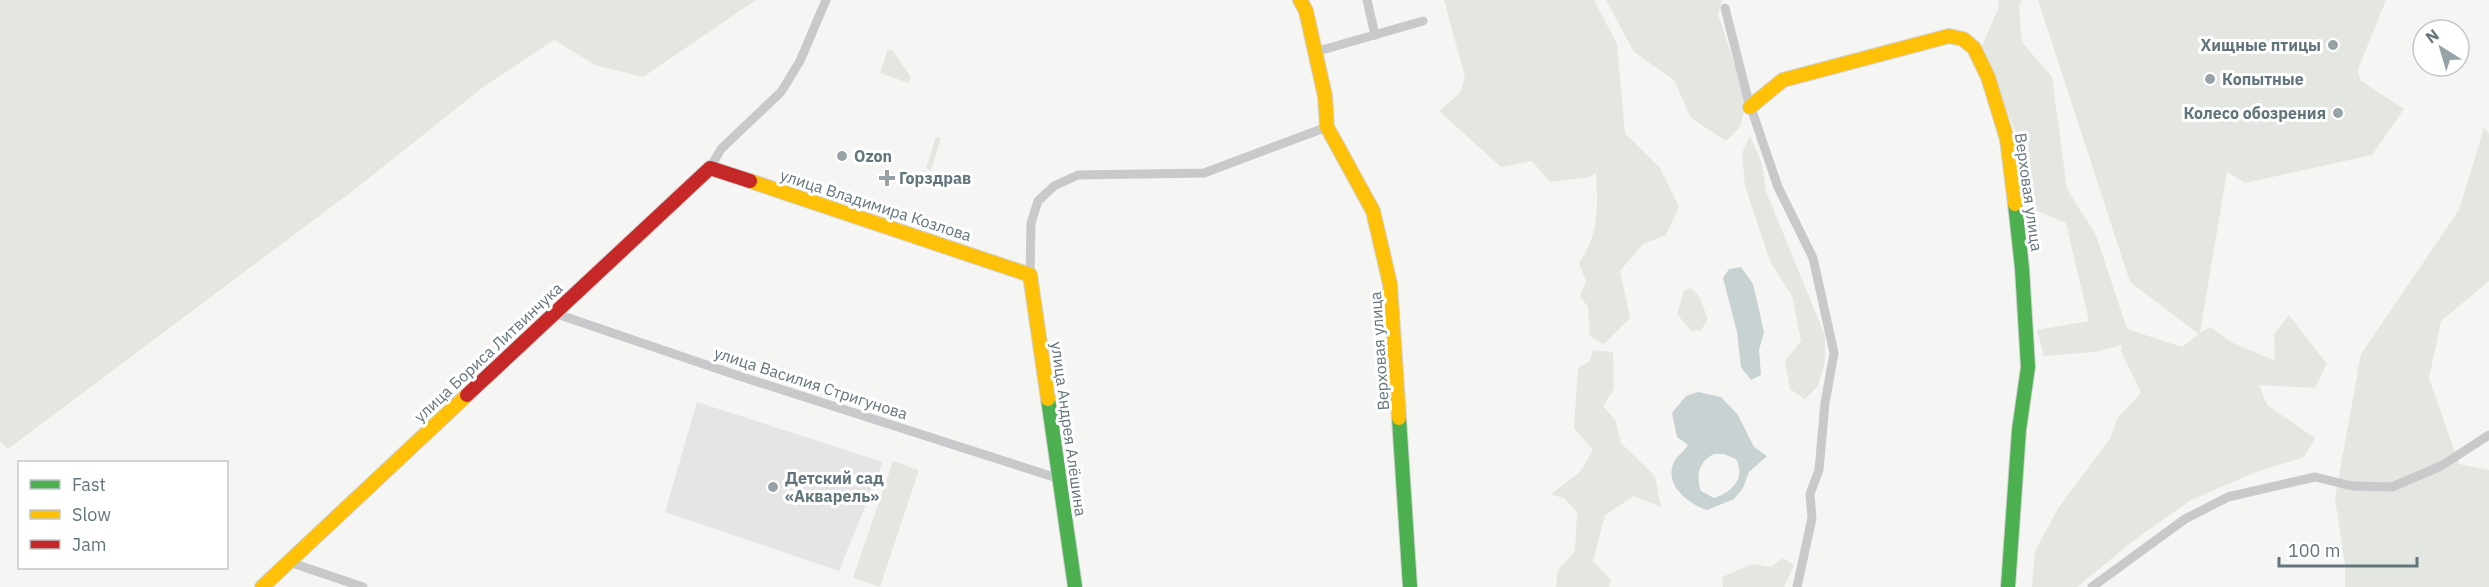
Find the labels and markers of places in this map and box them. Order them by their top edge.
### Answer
place label: Хищные птицы [2201,35,2321,55]
marker: Хищные птицы [2326,38,2340,52]
place label: Копытные [2222,69,2304,89]
marker: Копытные [2203,72,2217,86]
place label: Колесо обозрения [2183,103,2326,123]
marker: Колесо обозрения [2331,106,2345,120]
place label: Ozon [854,146,892,166]
marker: Ozon [835,149,849,163]
place label: Горздрав [899,168,971,188]
marker: Горздрав [880,171,894,185]
place label: Детский сад «Акварель» [785,468,884,506]
marker: Детский сад «Акварель» [766,480,780,494]

